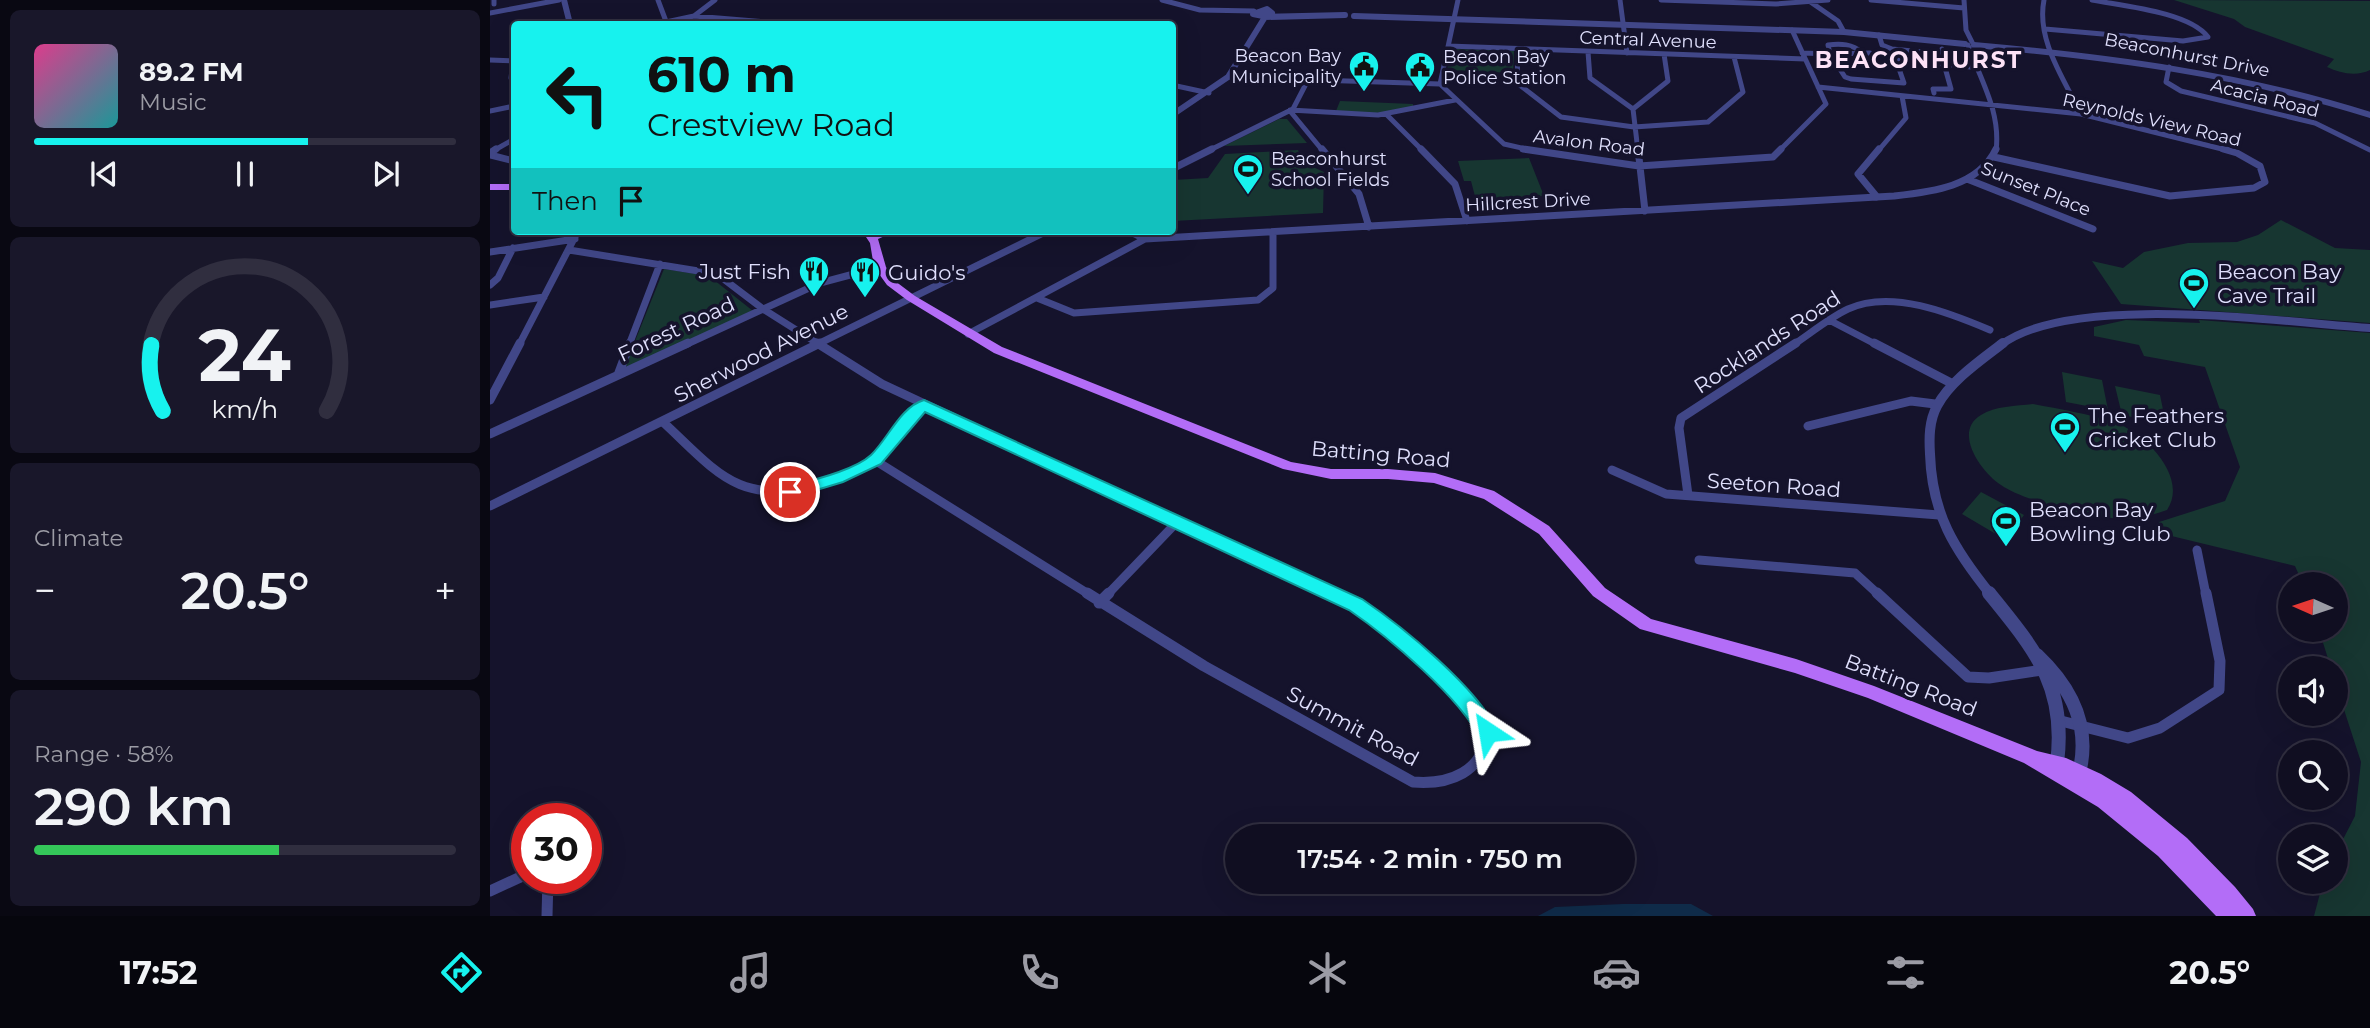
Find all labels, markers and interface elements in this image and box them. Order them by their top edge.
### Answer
street label: Central Avenue [1579,27,1717,53]
street label: Beaconhurst Drive [2103,28,2271,82]
text: 610 m [647,45,796,104]
place label: Beacon Bay Municipality [1231,45,1341,88]
place label: Beacon Bay Police Station [1443,46,1566,89]
district label: BEACONHURST [1815,46,2023,74]
icon: left [532,49,623,140]
public building icon: Beacon Bay Municipality [1347,49,1381,93]
public building icon: Beacon Bay Police Station [1403,50,1437,94]
text: 89.2 FM [139,56,244,88]
street label: Acacia Road [2209,74,2321,122]
text: Music [139,88,207,116]
street label: Reynolds View Road [2060,89,2244,151]
text: Crestview Road [647,105,895,144]
street label: Avalon Road [1532,125,1646,161]
place label: Beaconhurst School Fields [1271,148,1390,191]
sports icon: Beaconhurst School Fields [1231,152,1265,196]
icon: previous [85,155,123,193]
icon: pause [226,155,264,193]
icon: next [367,155,405,193]
street label: Sunset Place [1978,157,2094,221]
icon: arrive [612,182,650,220]
text: Then [532,185,598,217]
street label: Hillcrest Drive [1465,188,1591,216]
restaurant icon: Just Fish [797,254,831,298]
restaurant icon: Guido's [848,255,882,299]
place label: Just Fish [698,259,791,284]
place label: Beacon Bay Cave Trail [2217,259,2342,308]
place label: Guido's [888,260,966,285]
sports icon: Beacon Bay Cave Trail [2177,266,2211,310]
street label: Rocklands Road [1689,285,1845,399]
street label: Forest Road [614,291,738,367]
street label: Sherwood Avenue [670,298,852,408]
text: 24 [199,311,291,399]
text: km/h [212,394,278,424]
place label: The Feathers Cricket Club [2088,403,2224,452]
sports icon: The Feathers Cricket Club [2048,410,2082,454]
street label: Batting Road [1310,435,1452,473]
pin [760,462,820,522]
street label: Seeton Road [1706,468,1842,502]
icon: arrive [771,473,809,511]
place label: Beacon Bay Bowling Club [2029,497,2170,546]
sports icon: Beacon Bay Bowling Club [1989,504,2023,548]
text: Climate [34,524,123,552]
text: 20.5° [181,559,309,622]
text: − [34,567,56,614]
text: + [434,567,456,614]
north arrow [2278,572,2348,642]
map controls [2278,572,2348,894]
street label: Batting Road [1841,648,1981,722]
button: sound [2278,656,2348,726]
street label: Summit Road [1283,681,1423,771]
position arrow [1451,695,1525,769]
text: Range · 58% [34,740,174,768]
button: search [2278,740,2348,810]
text: 290 km [34,775,234,838]
speed limit sign: 30 [511,803,602,894]
button: layers [2278,824,2348,894]
text: 17:54 · 2 min · 750 m [1297,843,1563,875]
icon: directions [437,948,486,997]
icon: music [726,948,775,997]
icon: phone [1015,948,1064,997]
icon: climate [1303,948,1352,997]
icon: car [1592,948,1641,997]
icon: filters [1881,948,1930,997]
text: 17:52 [120,953,198,992]
text: 20.5° [2169,953,2250,992]

